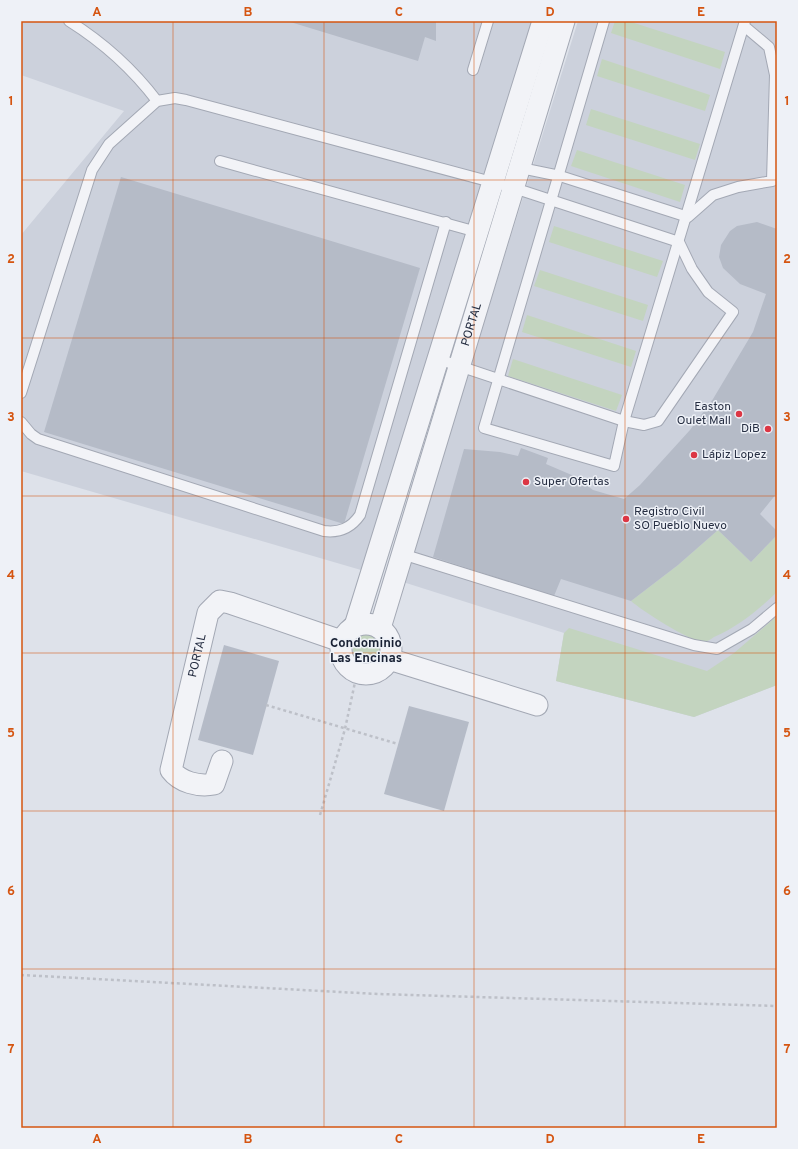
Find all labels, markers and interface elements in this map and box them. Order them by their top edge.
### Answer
text: A [92,5,102,21]
text: B [244,5,253,21]
text: C [395,5,403,21]
text: D [545,5,555,21]
text: E [697,5,705,21]
text: 1 [8,94,14,110]
text: 1 [784,94,790,110]
text: 2 [7,252,15,268]
text: 2 [783,252,791,268]
street label: PORTAL [458,301,486,348]
place label: Easton Oulet Mall [677,399,731,429]
marker: Easton Oulet Mall [734,409,744,419]
text: 3 [7,410,15,426]
text: 3 [783,410,791,426]
place label: DiB [741,421,760,437]
marker: DiB [763,424,773,434]
place label: Lápiz Lopez [702,447,766,463]
marker: Lápiz Lopez [689,450,699,460]
place label: Super Ofertas [534,474,609,490]
marker: Super Ofertas [521,477,531,487]
place label: Registro Civil SO Pueblo Nuevo [634,504,727,534]
marker: Registro Civil SO Pueblo Nuevo [621,514,631,524]
text: 4 [7,568,15,584]
text: 4 [783,568,791,584]
street label: PORTAL [185,632,211,679]
district label: Condominio Las Encinas [330,636,402,667]
text: 5 [7,726,15,742]
text: 5 [783,726,791,742]
text: 6 [7,884,15,900]
text: 6 [783,884,791,900]
text: 7 [8,1042,15,1058]
text: 7 [784,1042,791,1058]
text: A [92,1132,102,1148]
text: B [244,1132,253,1148]
text: C [395,1132,403,1148]
text: D [545,1132,555,1148]
text: E [697,1132,705,1148]

